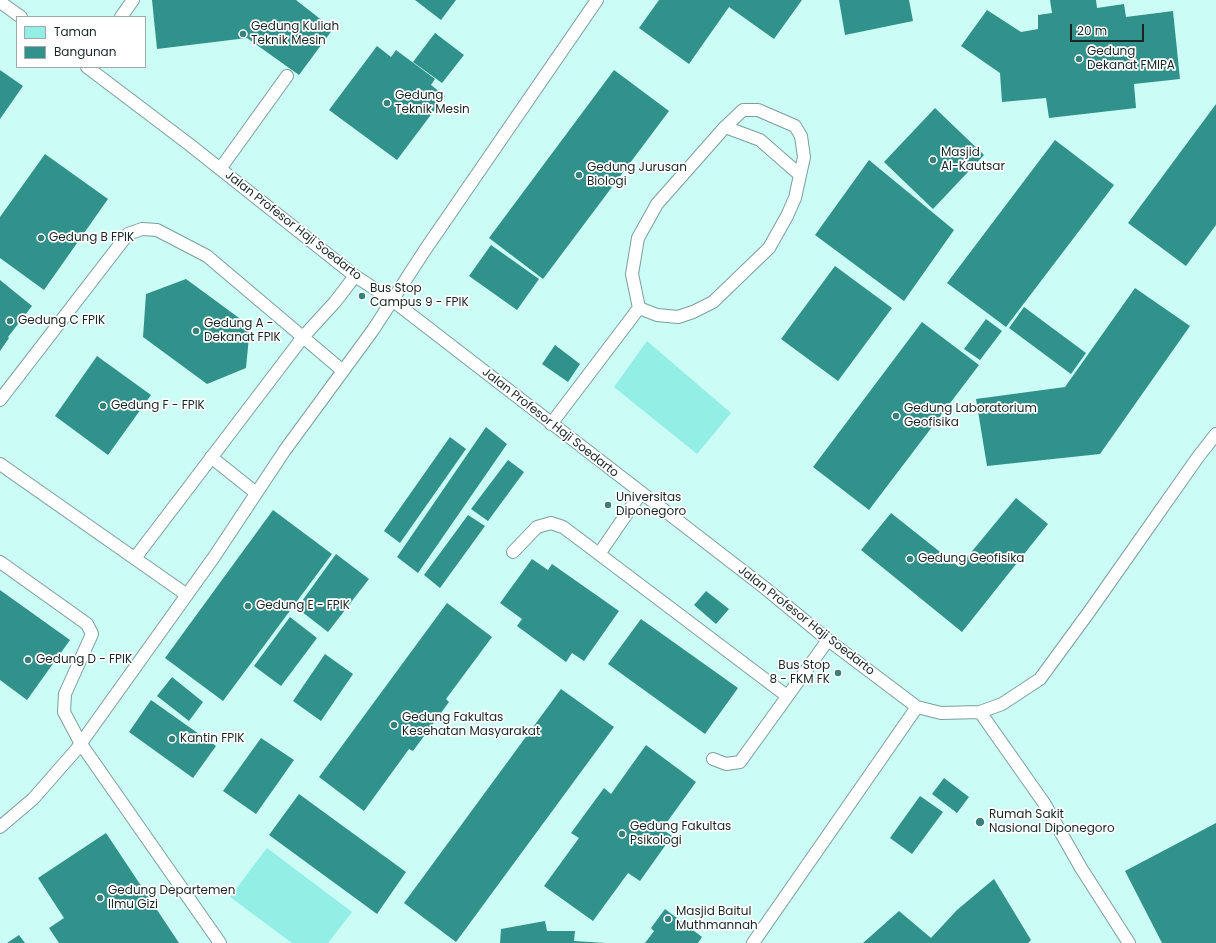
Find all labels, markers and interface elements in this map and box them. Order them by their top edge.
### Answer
legend [16,16,146,68]
scale bar [1072,16,1146,42]
place label: Gedung Kuliah Teknik Mesin [251,20,339,48]
text: 20 m [1077,22,1107,39]
text: Taman [54,23,97,40]
marker: Gedung Kuliah Teknik Mesin [238,29,248,39]
text: Bangunan [54,43,116,60]
place label: Gedung Dekanat FMIPA [1087,45,1175,73]
marker: Gedung Dekanat FMIPA [1074,54,1084,64]
place label: Gedung Teknik Mesin [395,89,470,117]
marker: Gedung Teknik Mesin [382,98,392,108]
place label: Masjid Al-Kautsar [941,146,1005,174]
marker: Masjid Al-Kautsar [928,155,938,165]
place label: Gedung Jurusan Biologi [587,161,687,189]
street label: Jalan Profesor Haji Soedarto [222,168,364,284]
marker: Gedung Jurusan Biologi [574,170,584,180]
place label: Gedung B FPIK [49,231,134,245]
marker: Gedung B FPIK [36,233,46,243]
place label: Bus Stop Campus 9 - FPIK [370,282,469,310]
marker: Bus Stop Campus 9 - FPIK [357,291,367,301]
place label: Gedung C FPIK [18,314,105,328]
marker: Gedung C FPIK [5,316,15,326]
place label: Gedung A - Dekanat FPIK [204,317,281,345]
marker: Gedung A - Dekanat FPIK [191,326,201,336]
street label: Jalan Profesor Haji Soedarto [479,365,621,481]
place label: Gedung F - FPIK [111,399,205,413]
marker: Gedung F - FPIK [98,401,108,411]
place label: Gedung Laboratorium Geofisika [904,402,1037,430]
marker: Gedung Laboratorium Geofisika [891,411,901,421]
place label: Universitas Diponegoro [616,491,686,519]
marker: Universitas Diponegoro [603,500,613,510]
place label: Gedung Geofisika [918,552,1024,566]
marker: Gedung Geofisika [905,554,915,564]
street label: Jalan Profesor Haji Soedarto [735,563,877,679]
place label: Gedung E - FPIK [256,599,350,613]
marker: Gedung E - FPIK [243,601,253,611]
place label: Gedung D - FPIK [36,653,132,667]
marker: Gedung D - FPIK [23,655,33,665]
place label: Bus Stop 8 - FKM FK [769,659,830,687]
marker: Bus Stop 8 - FKM FK [833,668,843,678]
place label: Gedung Fakultas Kesehatan Masyarakat [402,711,540,739]
marker: Gedung Fakultas Kesehatan Masyarakat [389,720,399,730]
place label: Kantin FPIK [180,732,244,746]
marker: Kantin FPIK [167,734,177,744]
place label: Rumah Sakit Nasional Diponegoro [989,808,1115,836]
marker: Rumah Sakit Nasional Diponegoro [974,816,986,828]
place label: Gedung Fakultas Psikologi [630,820,731,848]
marker: Gedung Fakultas Psikologi [617,829,627,839]
place label: Gedung Departemen Ilmu Gizi [108,884,235,912]
marker: Gedung Departemen Ilmu Gizi [95,893,105,903]
place label: Masjid Baitul Muthmannah [676,905,758,933]
marker: Masjid Baitul Muthmannah [663,914,673,924]

